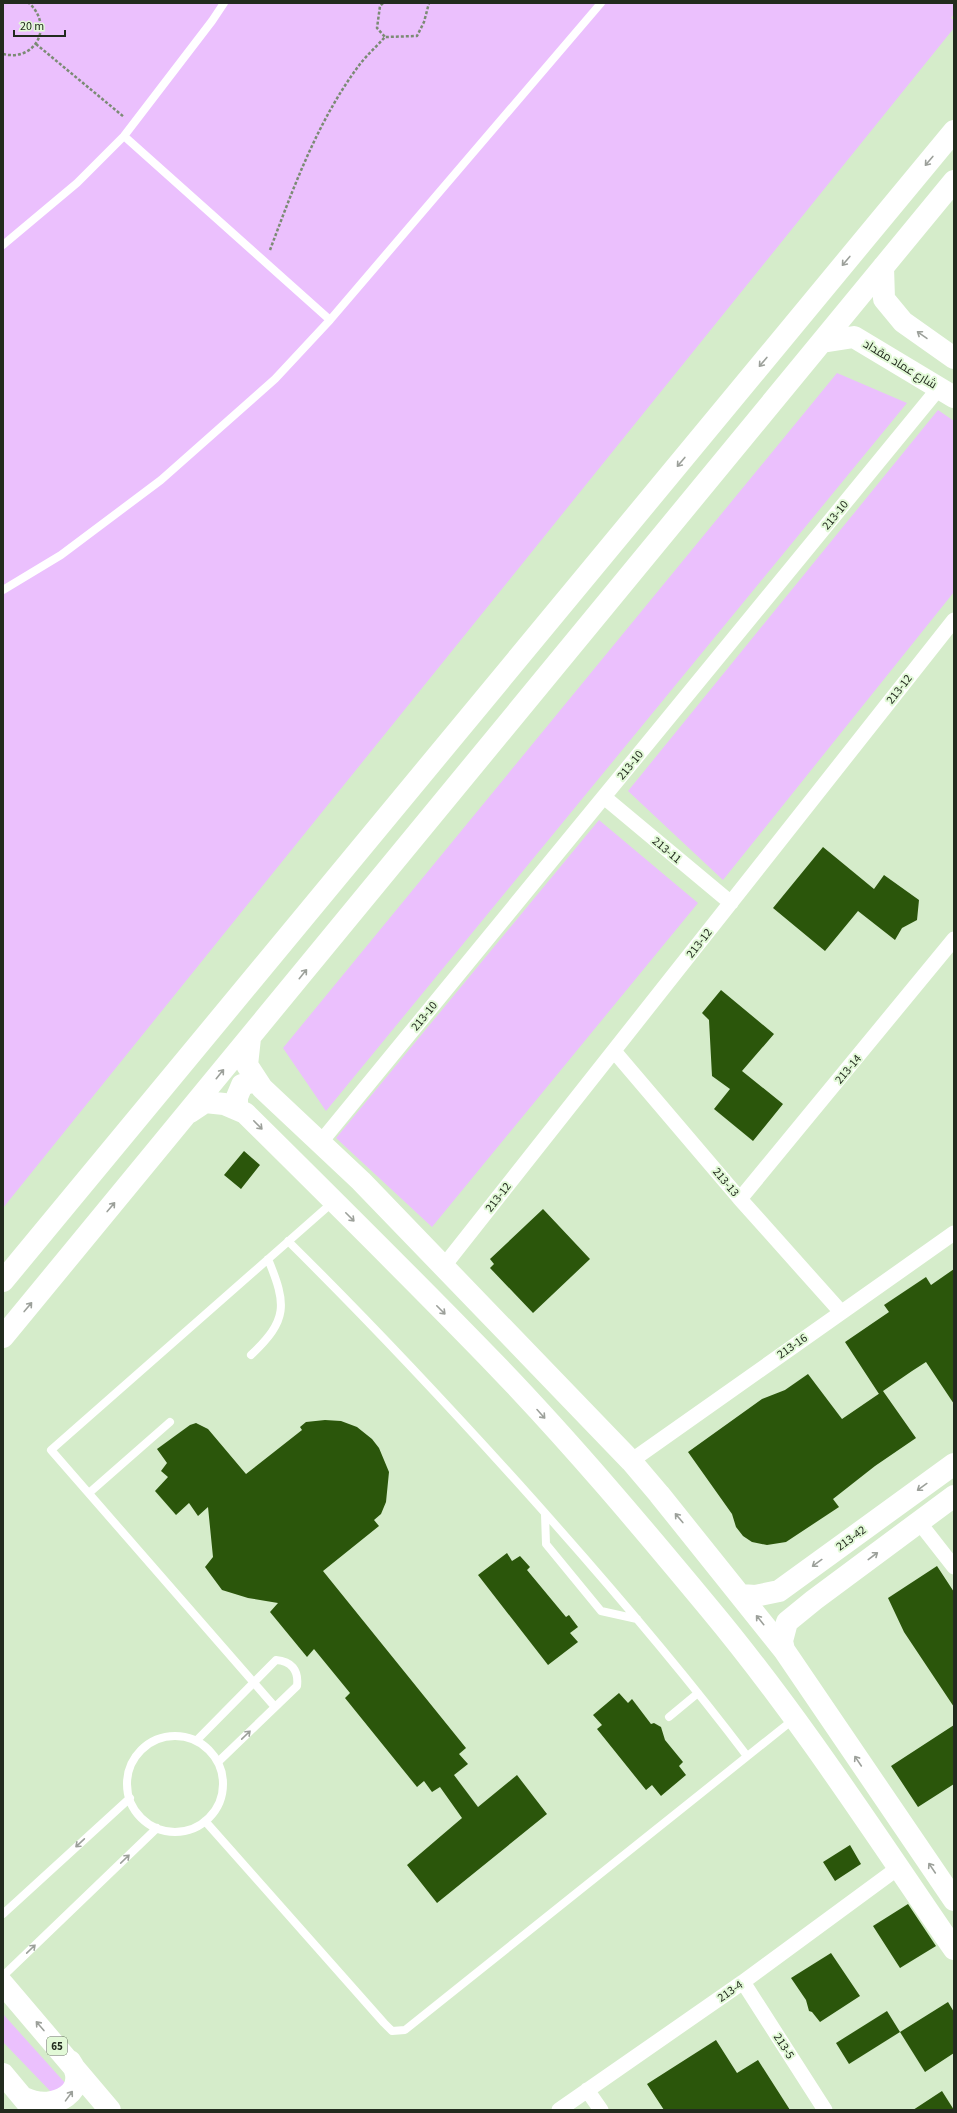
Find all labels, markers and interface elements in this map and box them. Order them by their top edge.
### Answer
scale bar [14,12,65,38]
text: 20 m [20,18,44,35]
one-way arrow [925,156,934,167]
one-way arrow [842,256,851,267]
one-way arrow [917,331,928,339]
street label: شارع عماد مقداد [860,336,940,393]
one-way arrow [759,356,768,367]
one-way arrow [676,456,685,467]
street label: 213-10 [818,497,853,534]
street label: 213-12 [882,671,916,708]
street label: 213-10 [613,747,648,784]
street label: 213-11 [648,833,685,868]
street label: 213-12 [682,925,716,962]
one-way arrow [298,968,307,979]
street label: 213-10 [407,998,442,1035]
street label: 213-14 [831,1051,866,1088]
one-way arrow [216,1069,225,1080]
one-way arrow [253,1120,263,1130]
street label: 213-13 [708,1164,743,1201]
street label: 213-12 [481,1179,515,1216]
one-way arrow [106,1201,115,1212]
one-way arrow [345,1212,355,1222]
one-way arrow [23,1302,32,1312]
one-way arrow [436,1305,446,1315]
street label: 213-16 [774,1330,811,1363]
one-way arrow [536,1409,545,1419]
one-way arrow [917,1483,928,1491]
one-way arrow [674,1513,683,1524]
street label: 213-42 [833,1522,870,1555]
one-way arrow [867,1551,878,1560]
one-way arrow [812,1559,823,1567]
one-way arrow [756,1614,765,1625]
one-way arrow [241,1730,251,1740]
one-way arrow [854,1755,862,1766]
one-way arrow [75,1838,85,1848]
one-way arrow [120,1854,130,1864]
one-way arrow [928,1863,936,1874]
one-way arrow [26,1944,36,1954]
street label: 213-4 [714,1977,746,2006]
one-way arrow [36,2021,45,2032]
street label: 213-5 [769,2030,798,2062]
road number: 65 [47,2037,67,2055]
one-way arrow [65,2090,73,2101]

